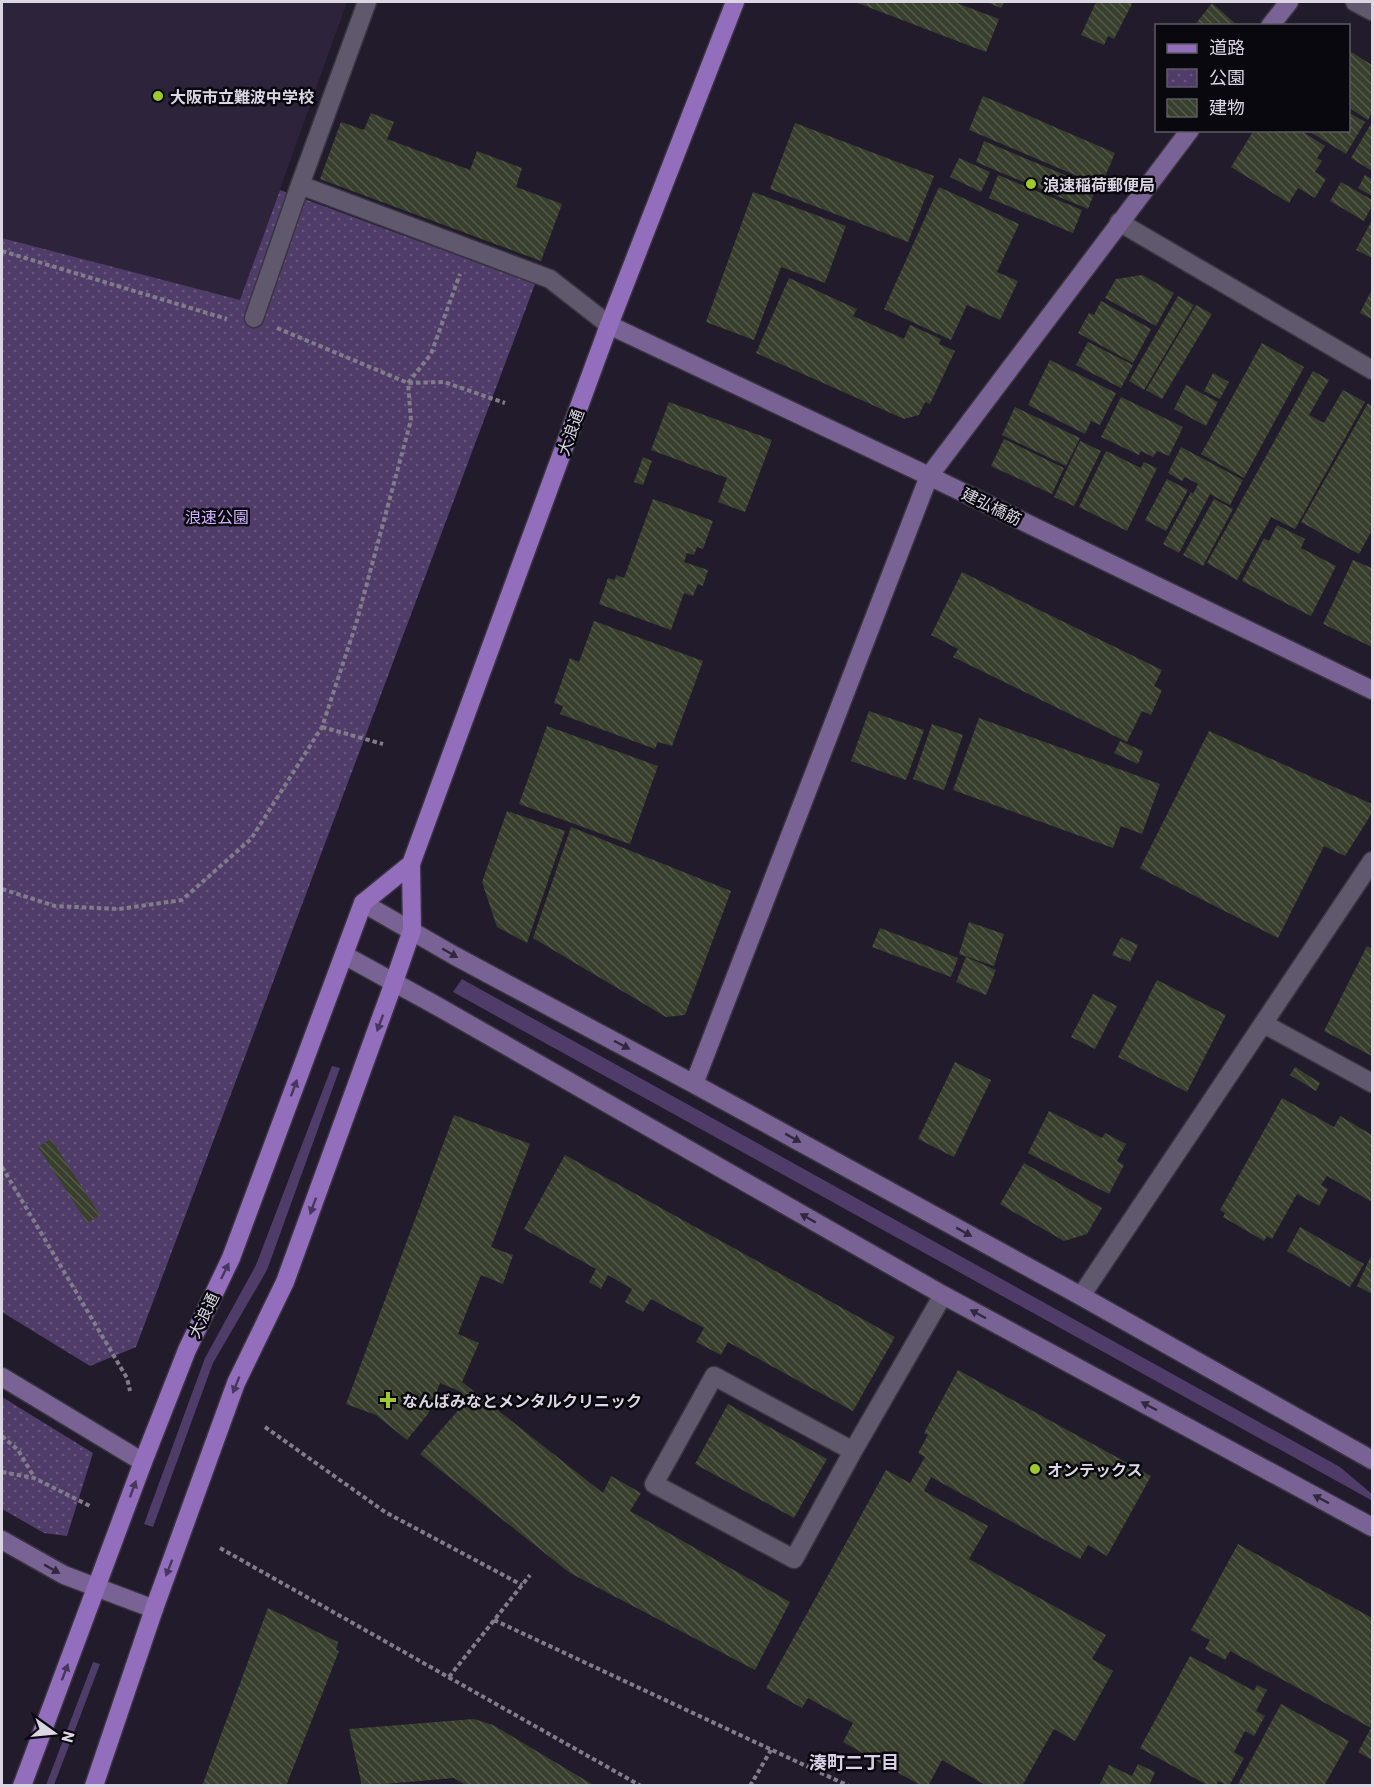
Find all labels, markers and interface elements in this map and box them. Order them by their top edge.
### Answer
legend [1155,24,1350,132]
text: 道路 [1209,36,1245,58]
text: 公園 [1209,66,1245,88]
place label: 大阪市立難波中学校 [170,87,314,106]
marker: 大阪市立難波中学校 [151,89,165,103]
text: 建物 [1209,96,1245,118]
place label: 浪速稲荷郵便局 [1043,175,1155,194]
marker: 浪速稲荷郵便局 [1024,177,1038,191]
street label: 大浪通 [553,406,587,458]
street label: 建弘橋筋 [959,483,1025,529]
park label: 浪速公園 [185,507,249,526]
one-way arrow [442,948,459,958]
one-way arrow [374,1014,384,1032]
one-way arrow [613,1040,630,1050]
one-way arrow [289,1079,299,1097]
one-way arrow [785,1133,802,1143]
one-way arrow [307,1197,317,1215]
one-way arrow [799,1213,816,1223]
one-way arrow [956,1227,973,1237]
one-way arrow [220,1262,229,1279]
street label: 大浪通 [184,1289,222,1341]
one-way arrow [969,1309,986,1319]
one-way arrow [231,1376,241,1394]
marker: なんばみなとメンタルクリニック [379,1391,397,1409]
place label: なんばみなとメンタルクリニック [402,1391,642,1410]
one-way arrow [1141,1401,1158,1411]
place label: オンテックス [1047,1460,1143,1479]
marker: オンテックス [1028,1462,1042,1476]
one-way arrow [128,1480,138,1498]
one-way arrow [1312,1494,1329,1504]
one-way arrow [164,1559,174,1577]
one-way arrow [44,1563,61,1573]
one-way arrow [61,1663,70,1681]
north arrow [24,1703,84,1763]
text: N [58,1729,80,1745]
district label: 湊町二丁目 [809,1751,899,1773]

